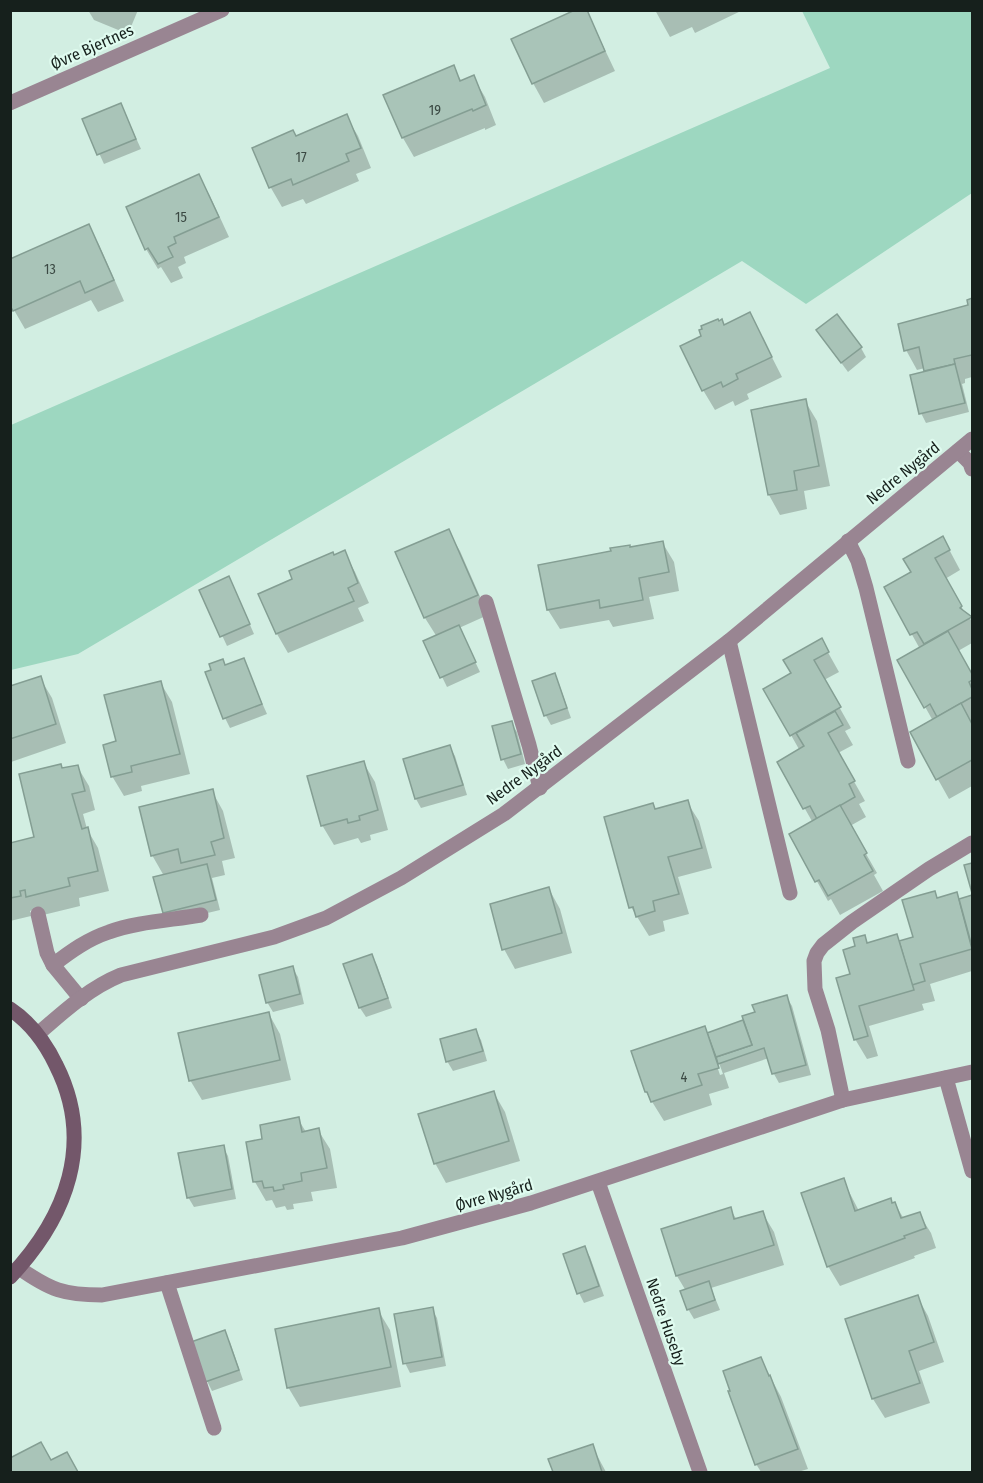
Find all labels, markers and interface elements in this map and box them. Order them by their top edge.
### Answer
street label: Øvre Bjertnes [48,20,137,74]
house number: 19 [429,102,441,119]
house number: 17 [295,149,307,166]
house number: 15 [175,209,187,226]
house number: 13 [44,261,56,278]
street label: Nedre Nygård [863,438,943,508]
street label: Nedre Nygård [483,741,565,809]
house number: 4 [681,1069,688,1086]
street label: Øvre Nygård [453,1175,535,1215]
street label: Nedre Huseby [642,1276,690,1369]

